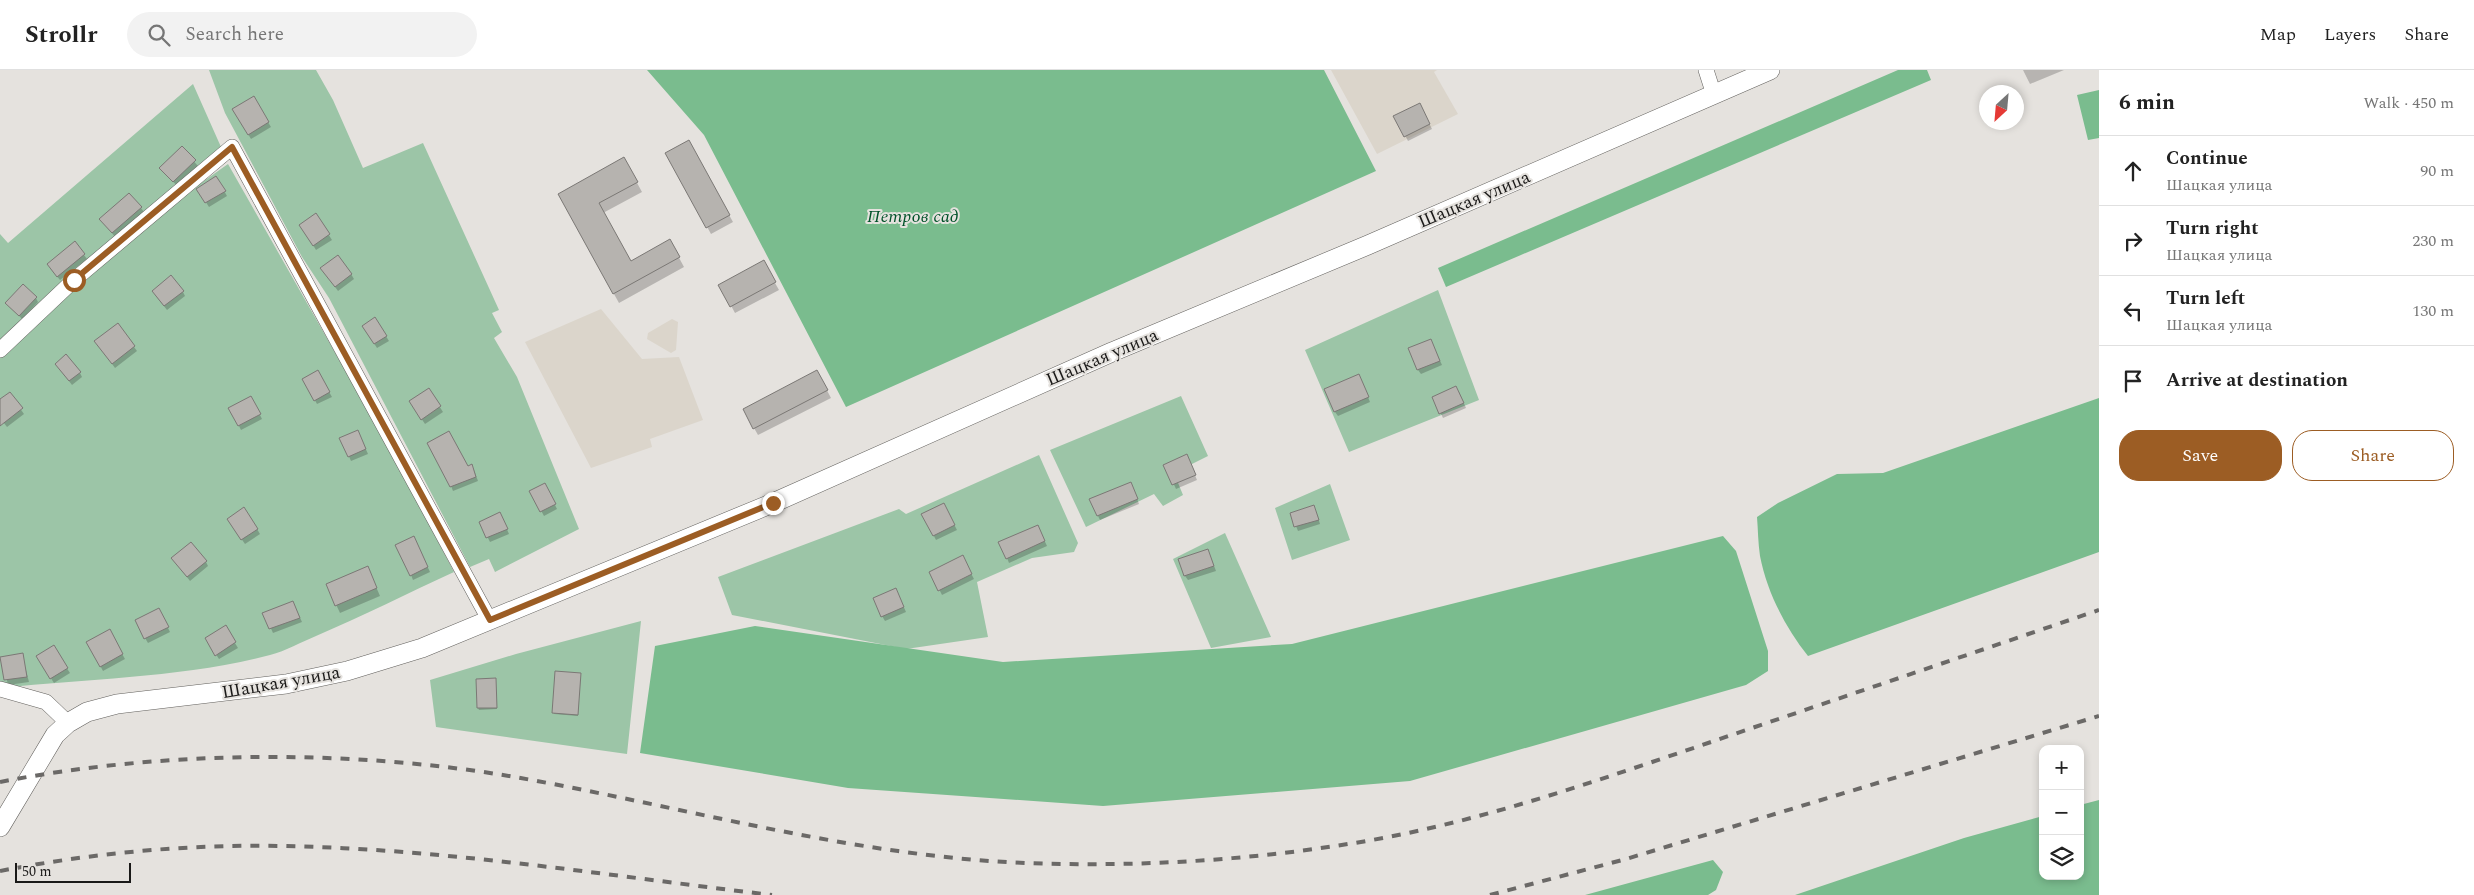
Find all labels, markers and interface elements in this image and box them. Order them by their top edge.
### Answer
search box [127,12,477,57]
text: Strollr [25,17,97,53]
text: Search here [185,20,284,49]
icon: search [145,21,173,49]
text: Map [2260,21,2296,48]
text: Layers [2324,21,2376,48]
text: Share [2404,21,2449,48]
north arrow [1979,85,2024,130]
text: 6 min [2119,87,2175,119]
text: Walk · 450 m [2363,91,2454,115]
text: Continue [2166,144,2248,173]
icon: ahead [2119,157,2147,185]
text: 90 m [2420,159,2454,183]
street label: Шацкая улица [1414,164,1535,235]
text: Шацкая улица [2166,173,2272,197]
park label: Петров сад [867,203,959,230]
text: Turn right [2166,214,2259,243]
icon: right [2119,227,2147,255]
text: 230 m [2412,229,2454,253]
text: Шацкая улица [2166,243,2272,267]
route start [63,269,86,292]
text: Turn left [2166,284,2245,313]
icon: left [2119,297,2147,325]
text: 130 m [2412,299,2454,323]
text: Шацкая улица [2166,313,2272,337]
street label: Шацкая улица [1042,322,1163,393]
text: Arrive at destination [2166,366,2348,395]
icon: arrive [2119,367,2147,395]
button: Save [2119,430,2282,481]
button: Share [2292,430,2454,481]
route end [762,492,785,515]
street label: Шацкая улица [220,659,343,706]
map controls [2039,745,2084,880]
button: + [2039,745,2084,790]
button: − [2039,790,2084,835]
button: layers [2039,835,2084,880]
scale bar [15,860,131,883]
text: 50 m [22,861,52,882]

